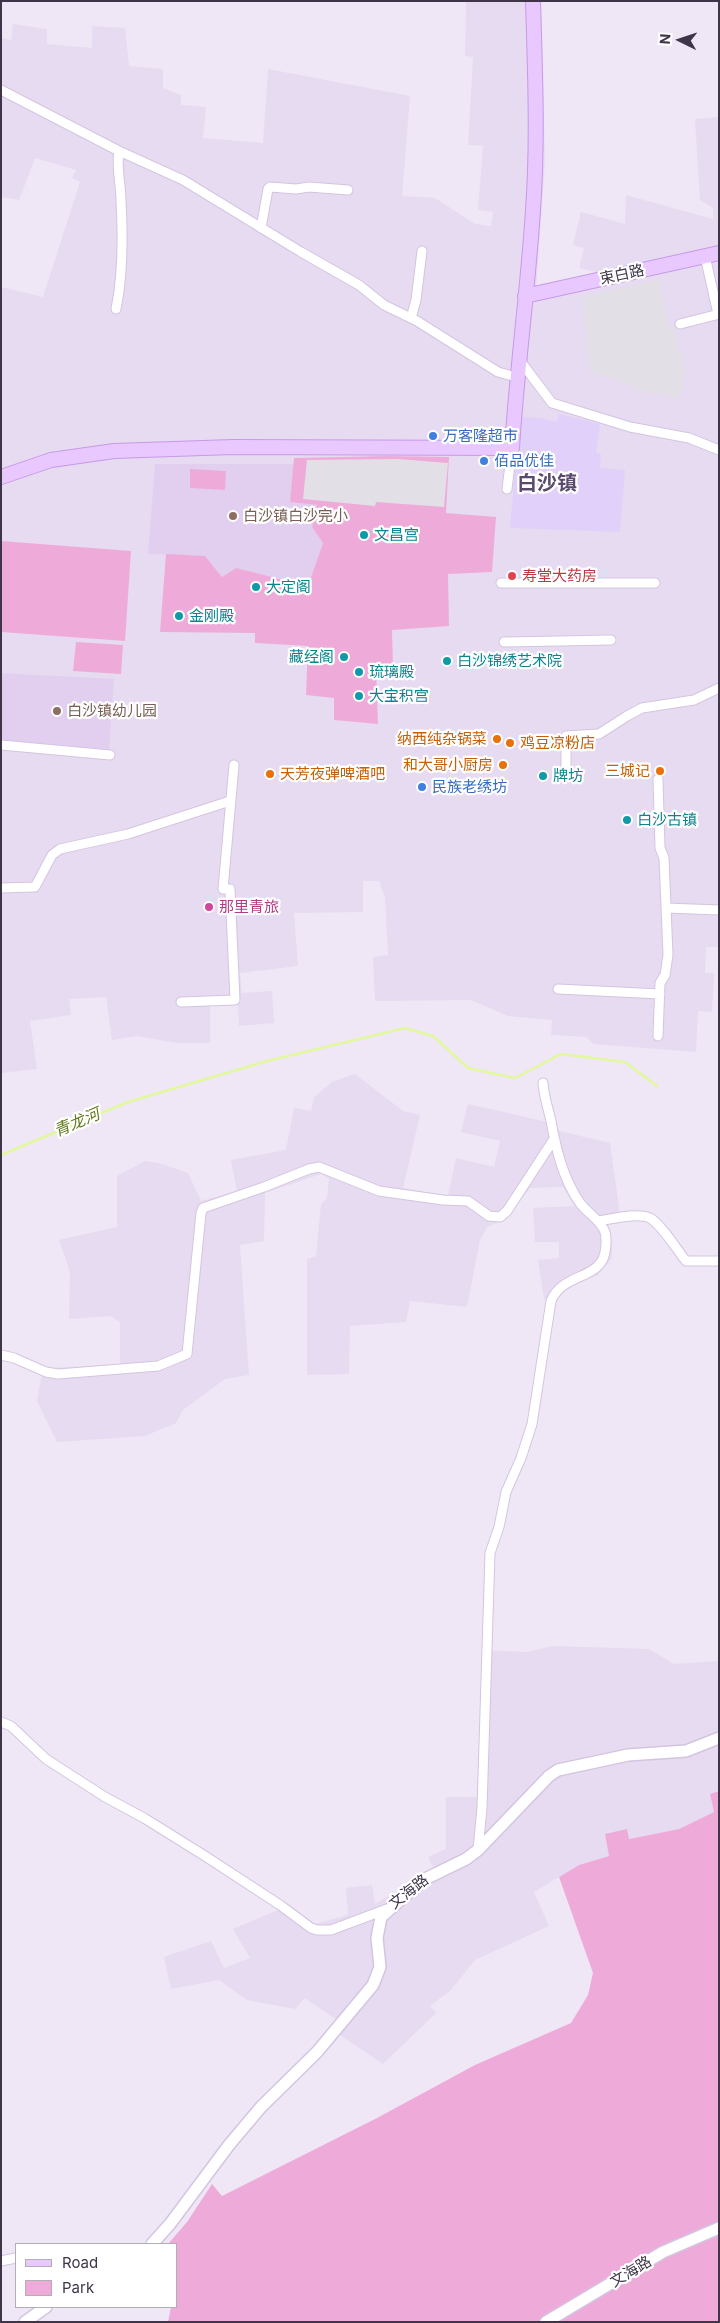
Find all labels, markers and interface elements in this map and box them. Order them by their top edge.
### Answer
north arrow [655,15,705,65]
text: N [656,33,673,45]
street label: 束白路 [598,262,646,288]
place label: 万客隆超市 [443,427,518,445]
marker: 万客隆超市 [427,430,439,442]
place label: 佰品优佳 [494,452,554,470]
marker: 佰品优佳 [478,455,490,467]
district label: 白沙镇 [517,472,577,496]
place label: 白沙镇白沙完小 [243,507,348,525]
marker: 白沙镇白沙完小 [227,510,239,522]
place label: 文昌宫 [374,526,419,544]
marker: 文昌宫 [358,529,370,541]
place label: 寿堂大药房 [522,567,597,585]
marker: 寿堂大药房 [506,570,518,582]
place label: 大定阁 [266,578,311,596]
marker: 大定阁 [250,581,262,593]
place label: 金刚殿 [189,607,234,625]
marker: 金刚殿 [173,610,185,622]
place label: 藏经阁 [289,648,334,666]
marker: 藏经阁 [338,651,350,663]
place label: 白沙锦绣艺术院 [457,652,562,670]
marker: 白沙锦绣艺术院 [441,655,453,667]
place label: 琉璃殿 [369,663,414,681]
marker: 琉璃殿 [353,666,365,678]
place label: 大宝积宫 [369,687,429,705]
marker: 大宝积宫 [353,690,365,702]
place label: 白沙镇幼儿园 [67,702,157,720]
marker: 白沙镇幼儿园 [51,705,63,717]
place label: 纳西纯杂锅菜 [397,730,487,748]
marker: 纳西纯杂锅菜 [491,733,503,745]
place label: 鸡豆凉粉店 [520,734,595,752]
marker: 鸡豆凉粉店 [504,737,516,749]
place label: 和大哥小厨房 [403,756,493,774]
marker: 和大哥小厨房 [497,759,509,771]
place label: 三城记 [605,762,650,780]
place label: 天芳夜弹啤酒吧 [280,765,385,783]
marker: 三城记 [654,765,666,777]
place label: 牌坊 [553,767,583,785]
marker: 天芳夜弹啤酒吧 [264,768,276,780]
marker: 牌坊 [537,770,549,782]
place label: 民族老绣坊 [432,778,507,796]
marker: 民族老绣坊 [416,781,428,793]
place label: 白沙古镇 [637,811,697,829]
marker: 白沙古镇 [621,814,633,826]
place label: 那里青旅 [219,898,279,916]
marker: 那里青旅 [203,901,215,913]
water label: 青龙河 [51,1105,103,1141]
street label: 文海路 [386,1871,432,1913]
legend [15,2243,178,2308]
text: Road [62,2253,98,2272]
street label: 文海路 [607,2253,655,2291]
text: Park [62,2278,94,2297]

